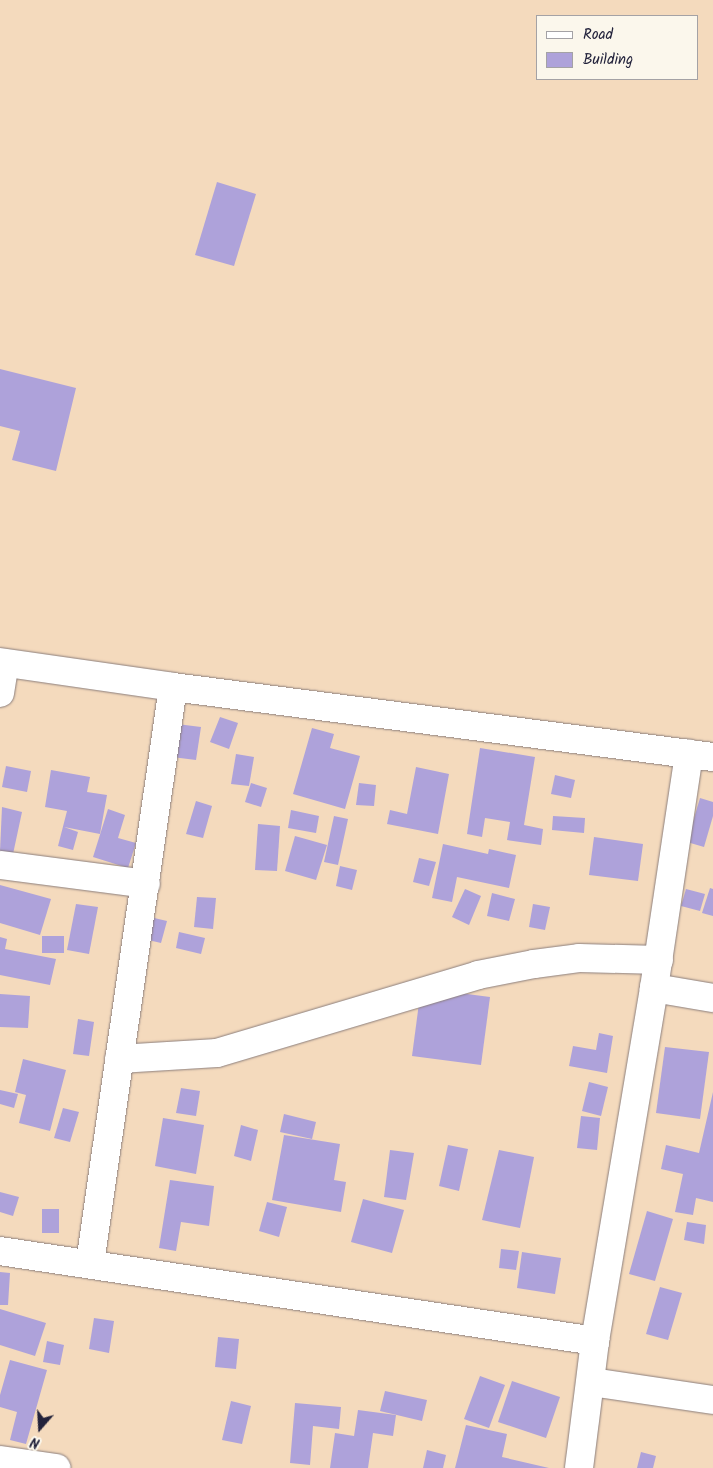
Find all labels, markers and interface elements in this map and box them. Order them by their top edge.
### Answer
legend [536,15,698,80]
text: Road [583,23,613,47]
text: Building [583,48,633,72]
north arrow [15,1403,65,1453]
text: N [27,1430,43,1454]

